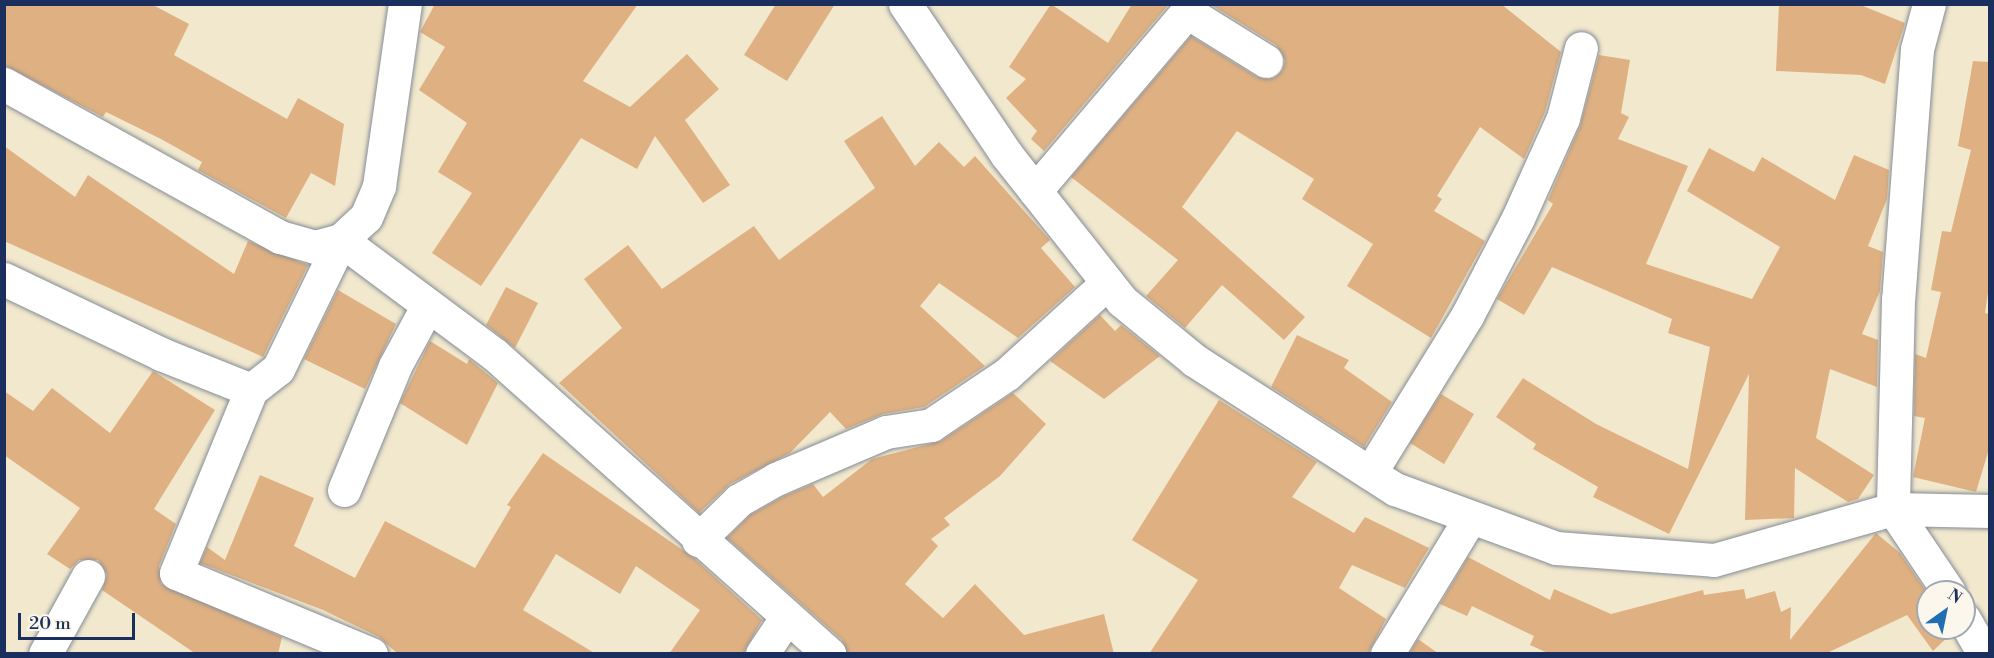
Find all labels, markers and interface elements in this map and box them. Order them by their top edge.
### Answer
north arrow [1916,580,1976,640]
text: N [1944,585,1965,608]
scale bar [21,601,138,639]
text: 20 m [29,612,71,635]

